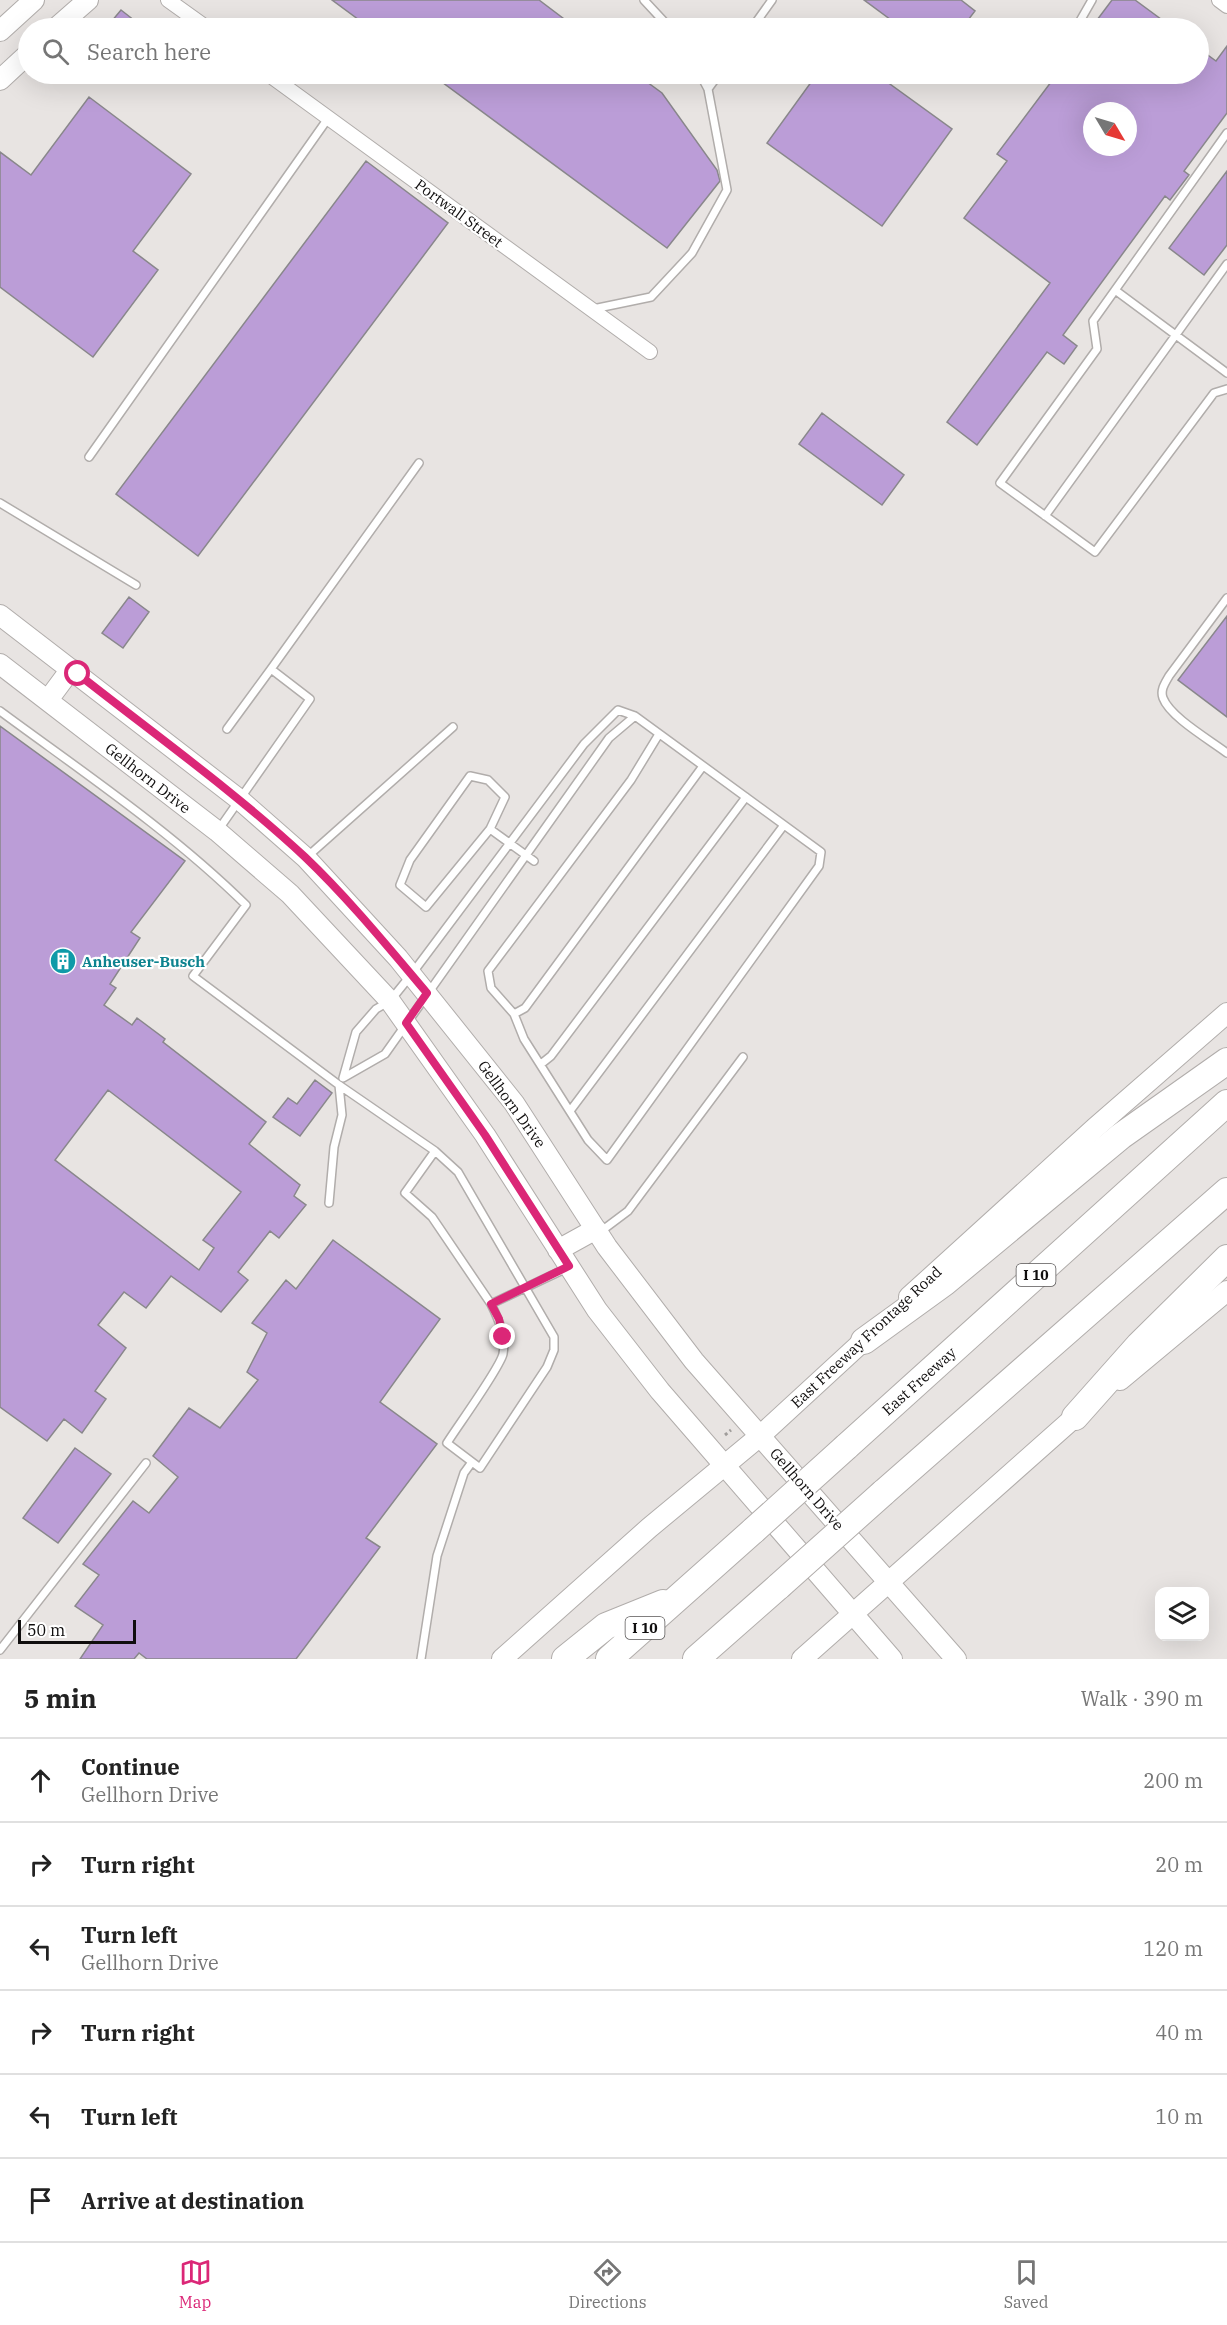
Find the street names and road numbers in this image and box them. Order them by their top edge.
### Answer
street label: Portwall Street [411,175,507,251]
street label: Gellhorn Drive [101,739,195,817]
street label: Gellhorn Drive [474,1057,550,1151]
street label: East Freeway Frontage Road [787,1263,945,1411]
road number: I 10 [1016,1264,1056,1286]
street label: East Freeway [878,1343,960,1419]
street label: Gellhorn Drive [766,1444,848,1534]
road number: I 10 [626,1617,664,1639]

